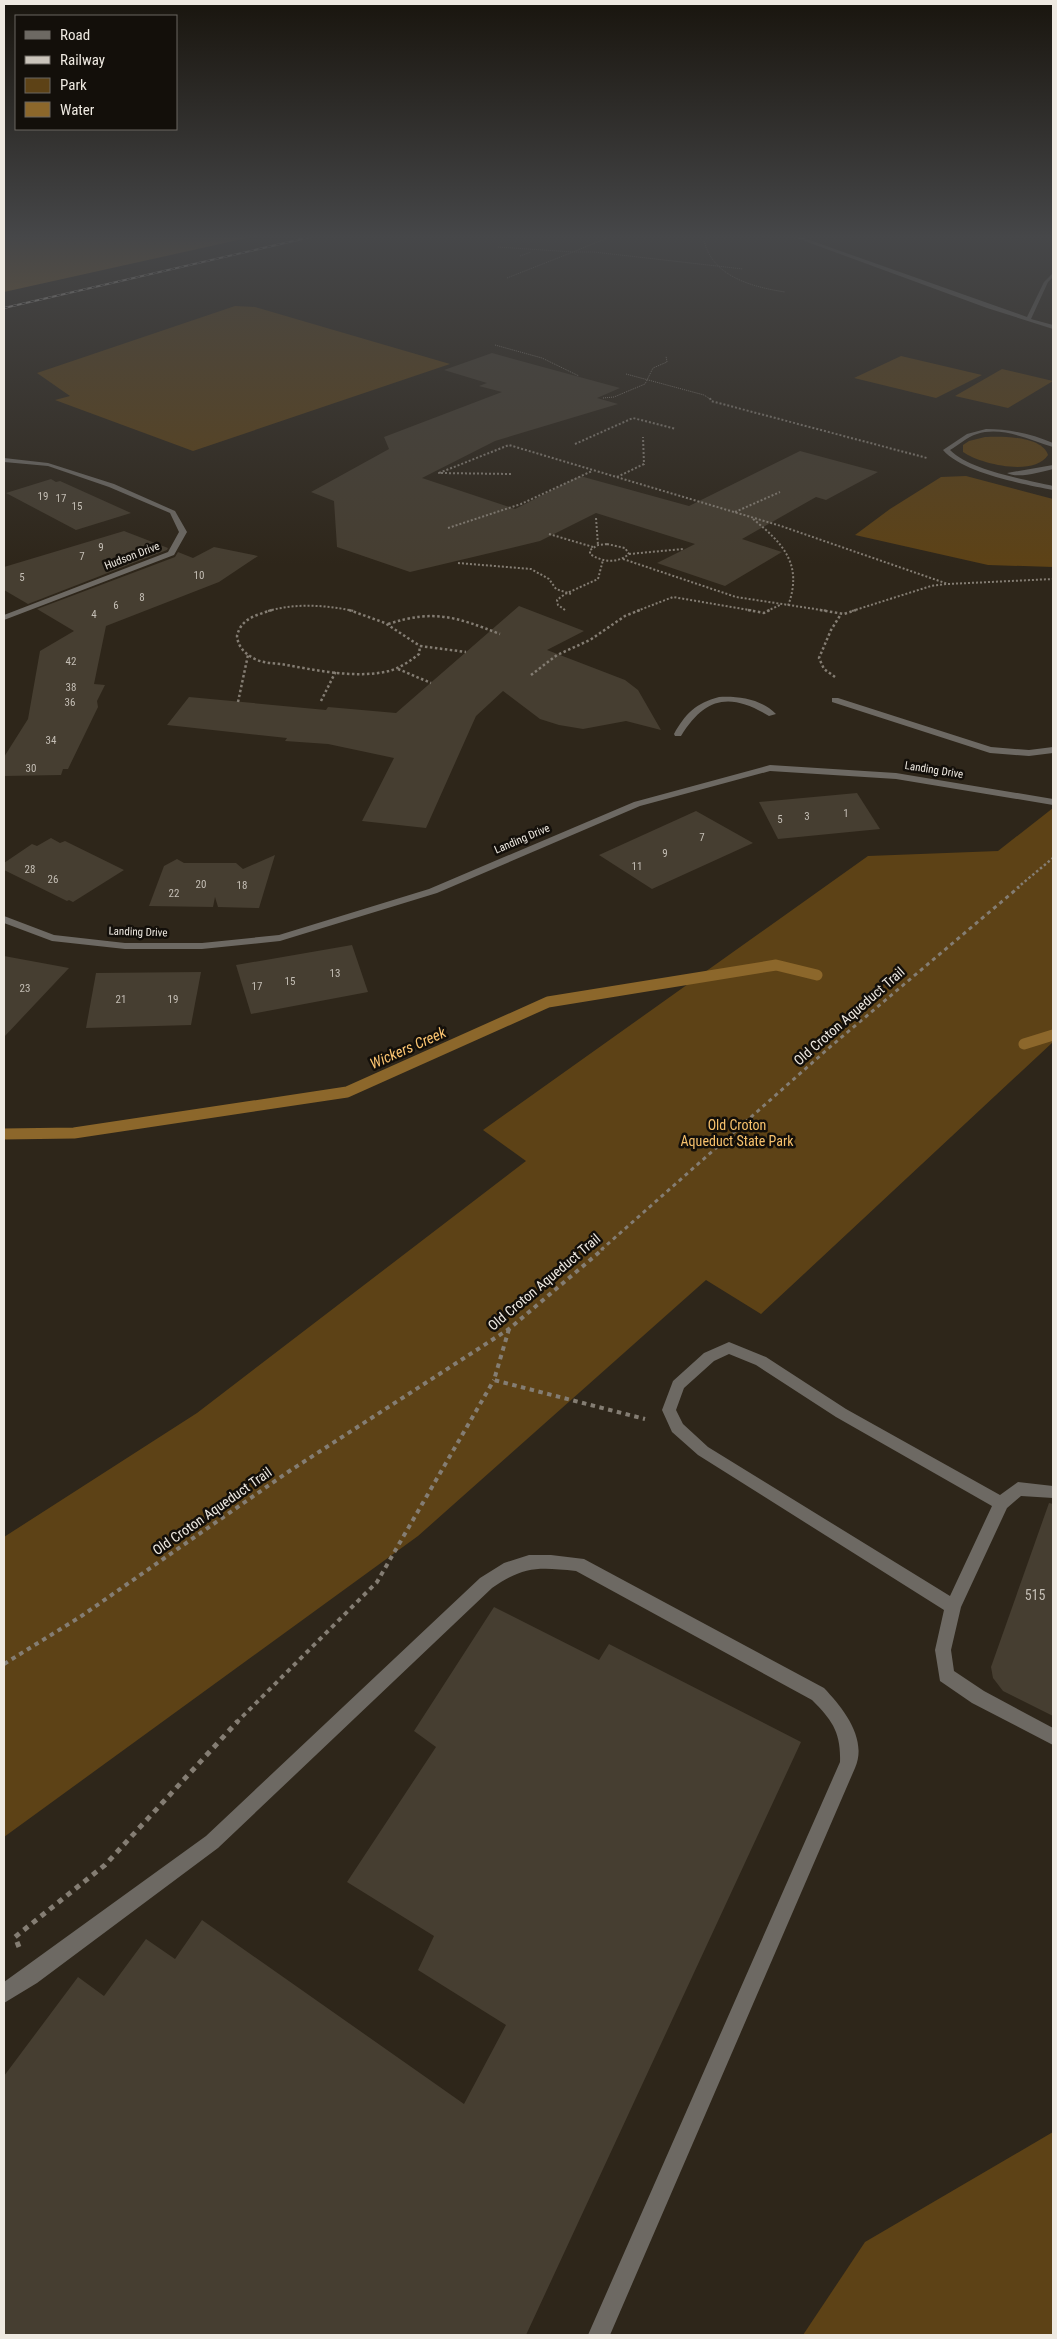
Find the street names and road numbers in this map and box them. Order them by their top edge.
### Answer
street label: Hudson Drive [103,540,161,572]
street label: Landing Drive [904,759,964,781]
street label: Landing Drive [492,821,552,857]
street label: Landing Drive [108,924,168,940]
street label: Old Croton Aqueduct Trail [790,964,908,1068]
street label: Old Croton Aqueduct Trail [485,1230,603,1334]
street label: Old Croton Aqueduct Trail [149,1464,275,1558]

